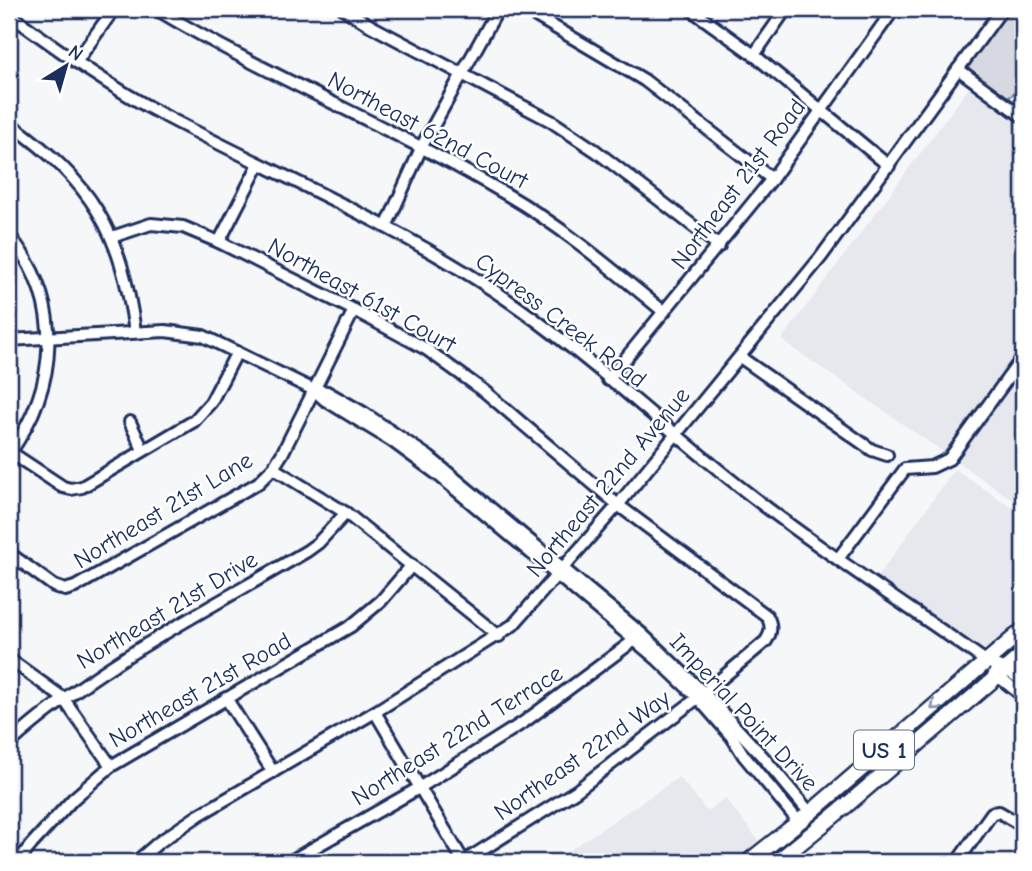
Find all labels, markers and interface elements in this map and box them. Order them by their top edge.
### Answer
north arrow [32,32,102,102]
text: N [64,41,87,66]
street label: Northeast 62nd Court [323,65,534,195]
street label: Northeast 21st Road [665,93,811,275]
street label: Northeast 61st Court [263,232,462,359]
street label: Cypress Creek Road [470,247,652,393]
street label: Northeast 22nd Avenue [520,381,696,583]
street label: Northeast 21st Lane [69,446,257,574]
street label: Northeast 21st Drive [72,545,262,675]
street label: Northeast 21st Road [104,626,296,754]
street label: Imperial Point Drive [664,627,824,797]
street label: Northeast 22nd Terrace [346,659,568,811]
street label: Northeast 22nd Way [489,684,676,826]
one-way arrow [930,698,943,710]
road number: US 1 [854,730,914,770]

